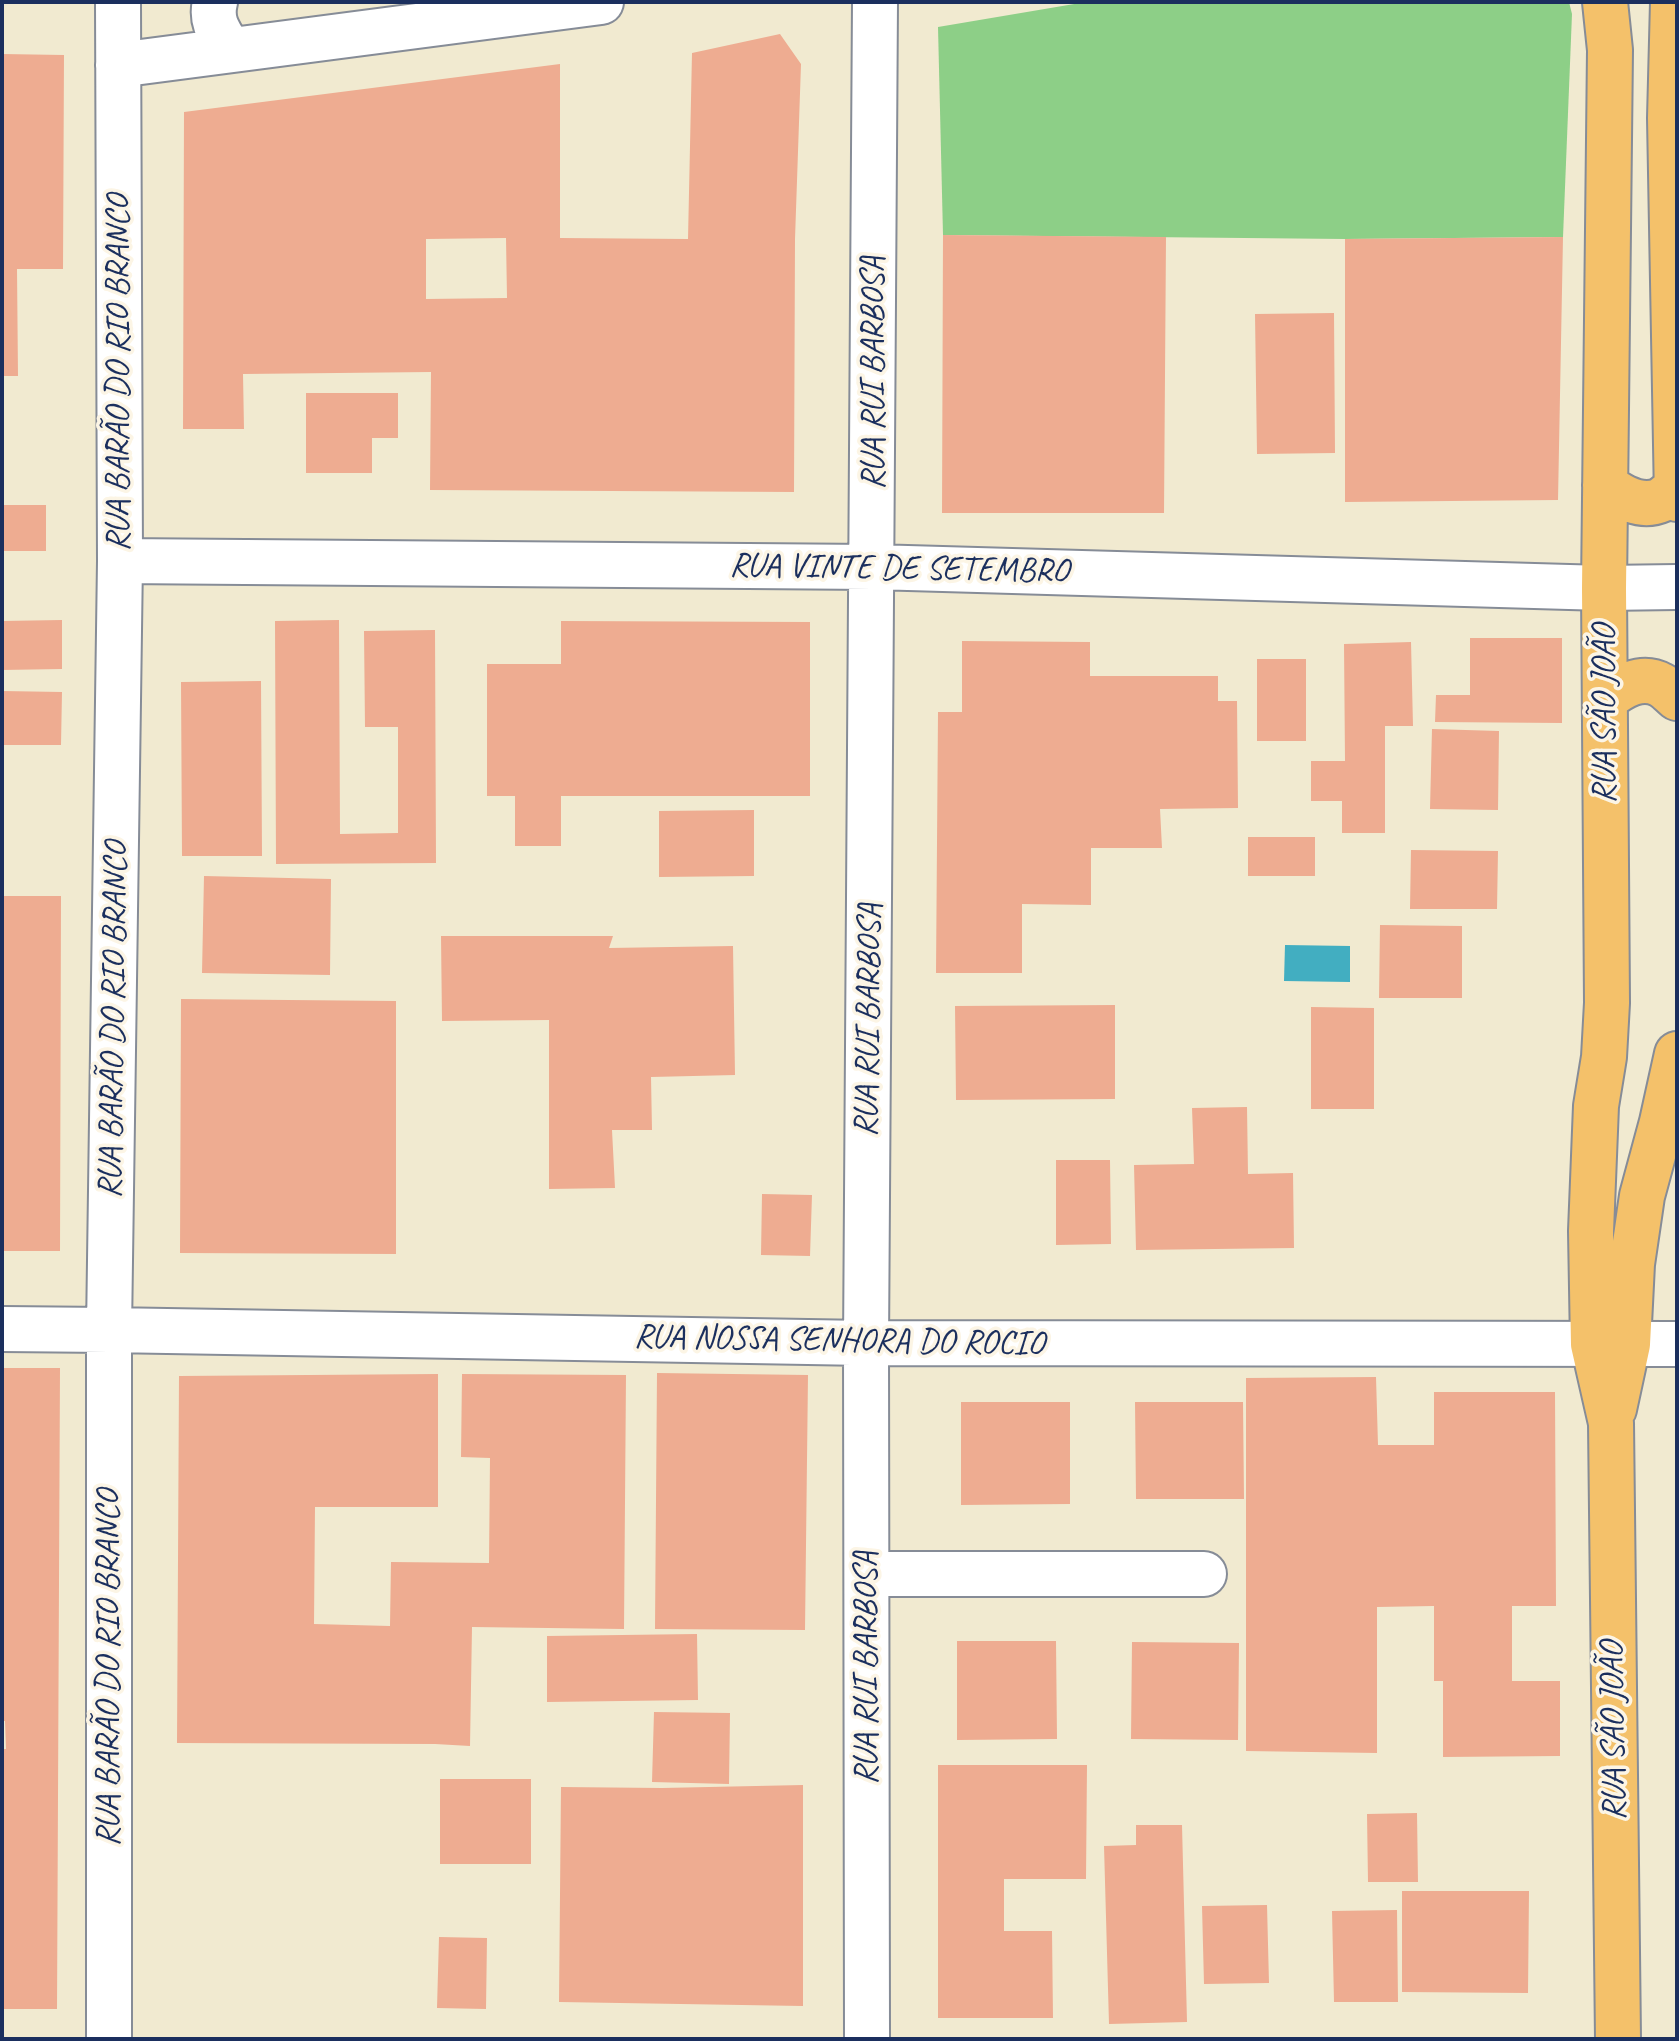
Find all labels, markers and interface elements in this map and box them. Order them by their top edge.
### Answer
street label: RUA BARÃO DO RIO BRANCO [99,195,139,551]
street label: RUA RUI BARBOSA [854,256,894,490]
street label: RUA VINTE DE SETEMBRO [729,546,1069,592]
street label: RUA SÃO JOÃO [1585,625,1625,803]
street label: RUA BARÃO DO RIO BRANCO [90,841,138,1199]
street label: RUA RUI BARBOSA [847,903,891,1137]
street label: RUA NOSSA SENHORA DO ROCIO [633,1317,1045,1365]
street label: RUA BARÃO DO RIO BRANCO [89,1490,129,1846]
street label: RUA RUI BARBOSA [847,1551,887,1785]
street label: RUA SÃO JOÃO [1592,1641,1636,1821]

